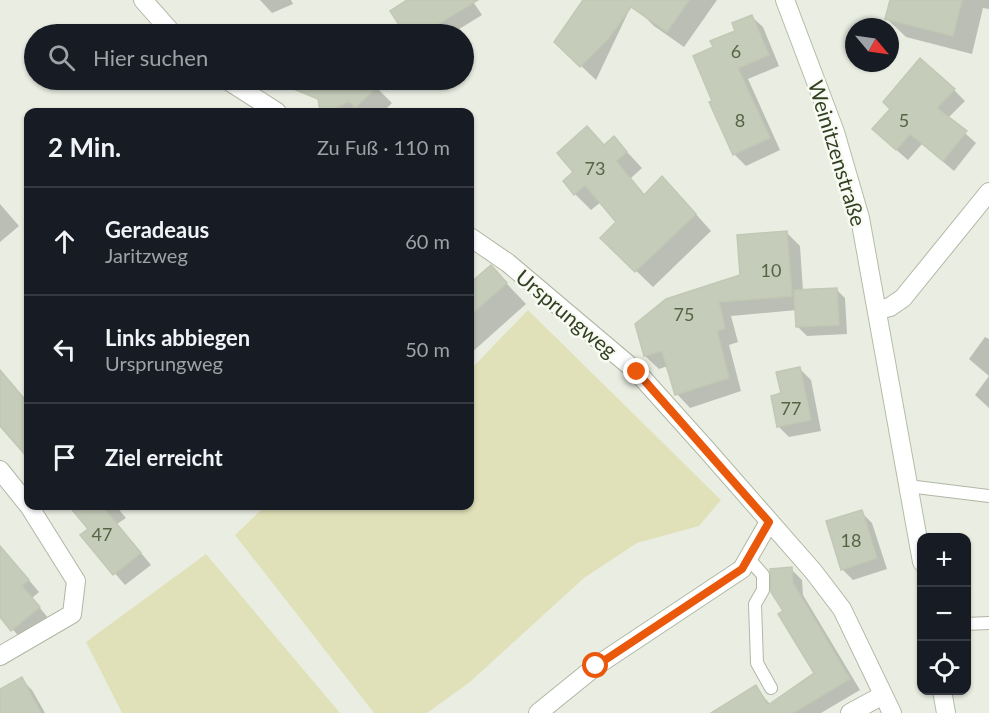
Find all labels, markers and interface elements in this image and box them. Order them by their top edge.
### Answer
north arrow [845,18,899,72]
search box [24,24,474,90]
house number: 6 [731,40,741,62]
icon: search [45,41,78,74]
text: Hier suchen [93,44,208,71]
street label: Weinitzenstraße [804,77,872,229]
house number: 8 [735,109,745,131]
house number: 5 [899,109,909,131]
text: 2 Min. [48,131,121,163]
text: Zu Fuß · 110 m [317,135,450,159]
house number: 73 [585,157,605,179]
text: Geradeaus [105,216,209,243]
icon: ahead [48,225,81,258]
text: 60 m [405,229,450,253]
text: Jaritzweg [105,243,188,267]
house number: 10 [761,259,781,281]
street label: Ursprungweg [512,264,623,362]
house number: 75 [674,303,694,325]
text: Links abbiegen [105,324,250,351]
icon: left [48,333,81,366]
text: 50 m [405,337,450,361]
text: Ursprungweg [105,351,223,375]
route end [623,358,649,384]
house number: 77 [781,397,801,419]
icon: arrive [48,441,81,474]
text: Ziel erreicht [105,444,223,471]
house number: 47 [92,523,112,545]
house number: 18 [841,529,861,551]
map controls [917,533,971,695]
button: + [917,533,971,587]
button: − [917,587,971,641]
button: locate [917,641,971,695]
route start [582,652,608,678]

